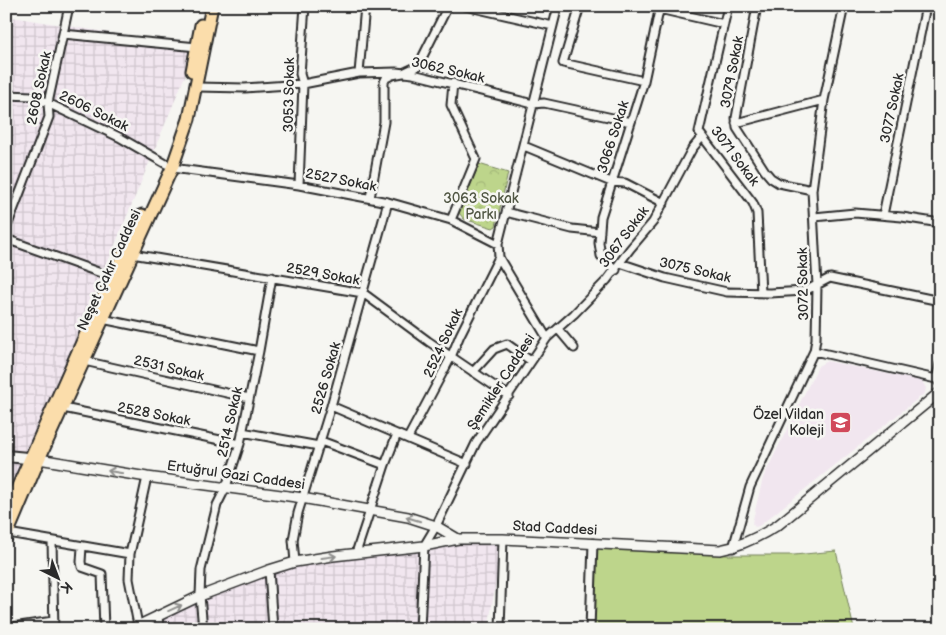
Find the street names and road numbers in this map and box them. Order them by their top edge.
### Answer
street label: 3079 Sokak [717,34,747,110]
street label: 2608 Sokak [23,50,55,126]
street label: 3062 Sokak [410,53,487,87]
street label: 3053 Sokak [280,57,298,133]
street label: 3077 Sokak [876,71,908,145]
street label: 2606 Sokak [57,87,132,135]
street label: 3066 Sokak [593,98,633,175]
street label: 3071 Sokak [707,123,763,189]
street label: 2527 Sokak [304,165,378,195]
street label: 3067 Sokak [595,203,653,271]
street label: Neşet Çakır Caddesi [74,207,144,333]
street label: 3072 Sokak [794,247,812,321]
street label: 3075 Sokak [657,253,733,287]
street label: 2529 Sokak [285,259,361,289]
street label: 2524 Sokak [420,306,466,380]
street label: Şemikler Caddesi [464,331,538,433]
street label: 2526 Sokak [308,340,344,416]
street label: 2531 Sokak [132,352,206,384]
street label: 2514 Sokak [214,385,246,459]
street label: 2528 Sokak [116,399,192,429]
street label: Ertuğrul Gazi Caddesi [166,457,306,493]
street label: Stad Caddesi [512,517,598,539]

